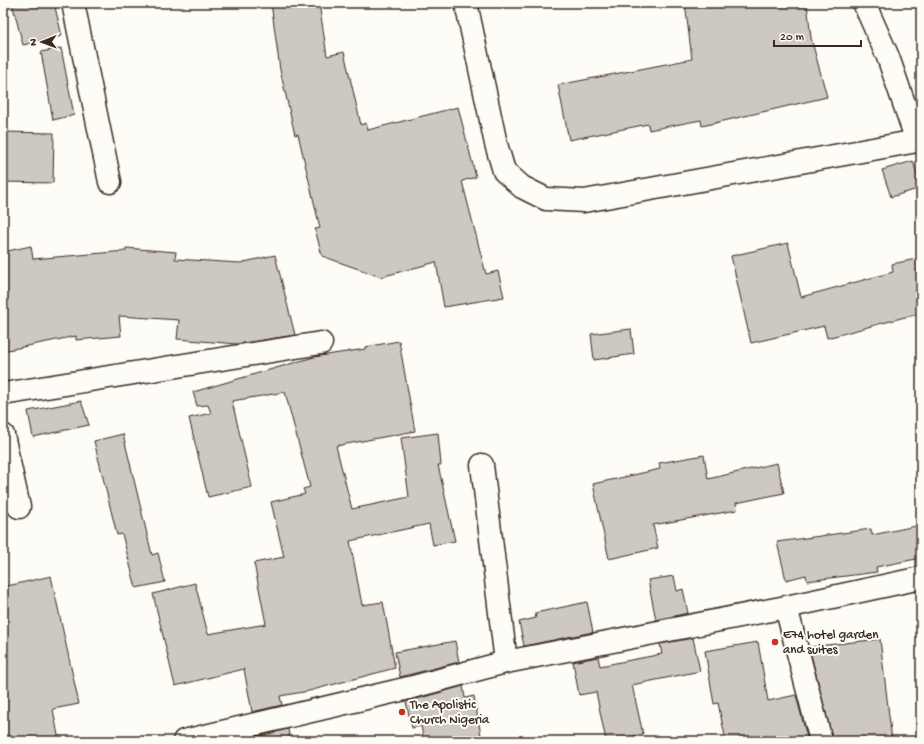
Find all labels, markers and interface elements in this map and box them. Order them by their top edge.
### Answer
north arrow [22,22,62,62]
scale bar [774,22,861,48]
text: 20 m [780,31,805,45]
text: N [28,38,40,46]
place label: E74 hotel garden and suites [783,628,879,658]
marker: E74 hotel garden and suites [770,637,780,647]
place label: The Apolistic Church Nigeria [409,698,490,728]
marker: The Apolistic Church Nigeria [397,707,407,717]

